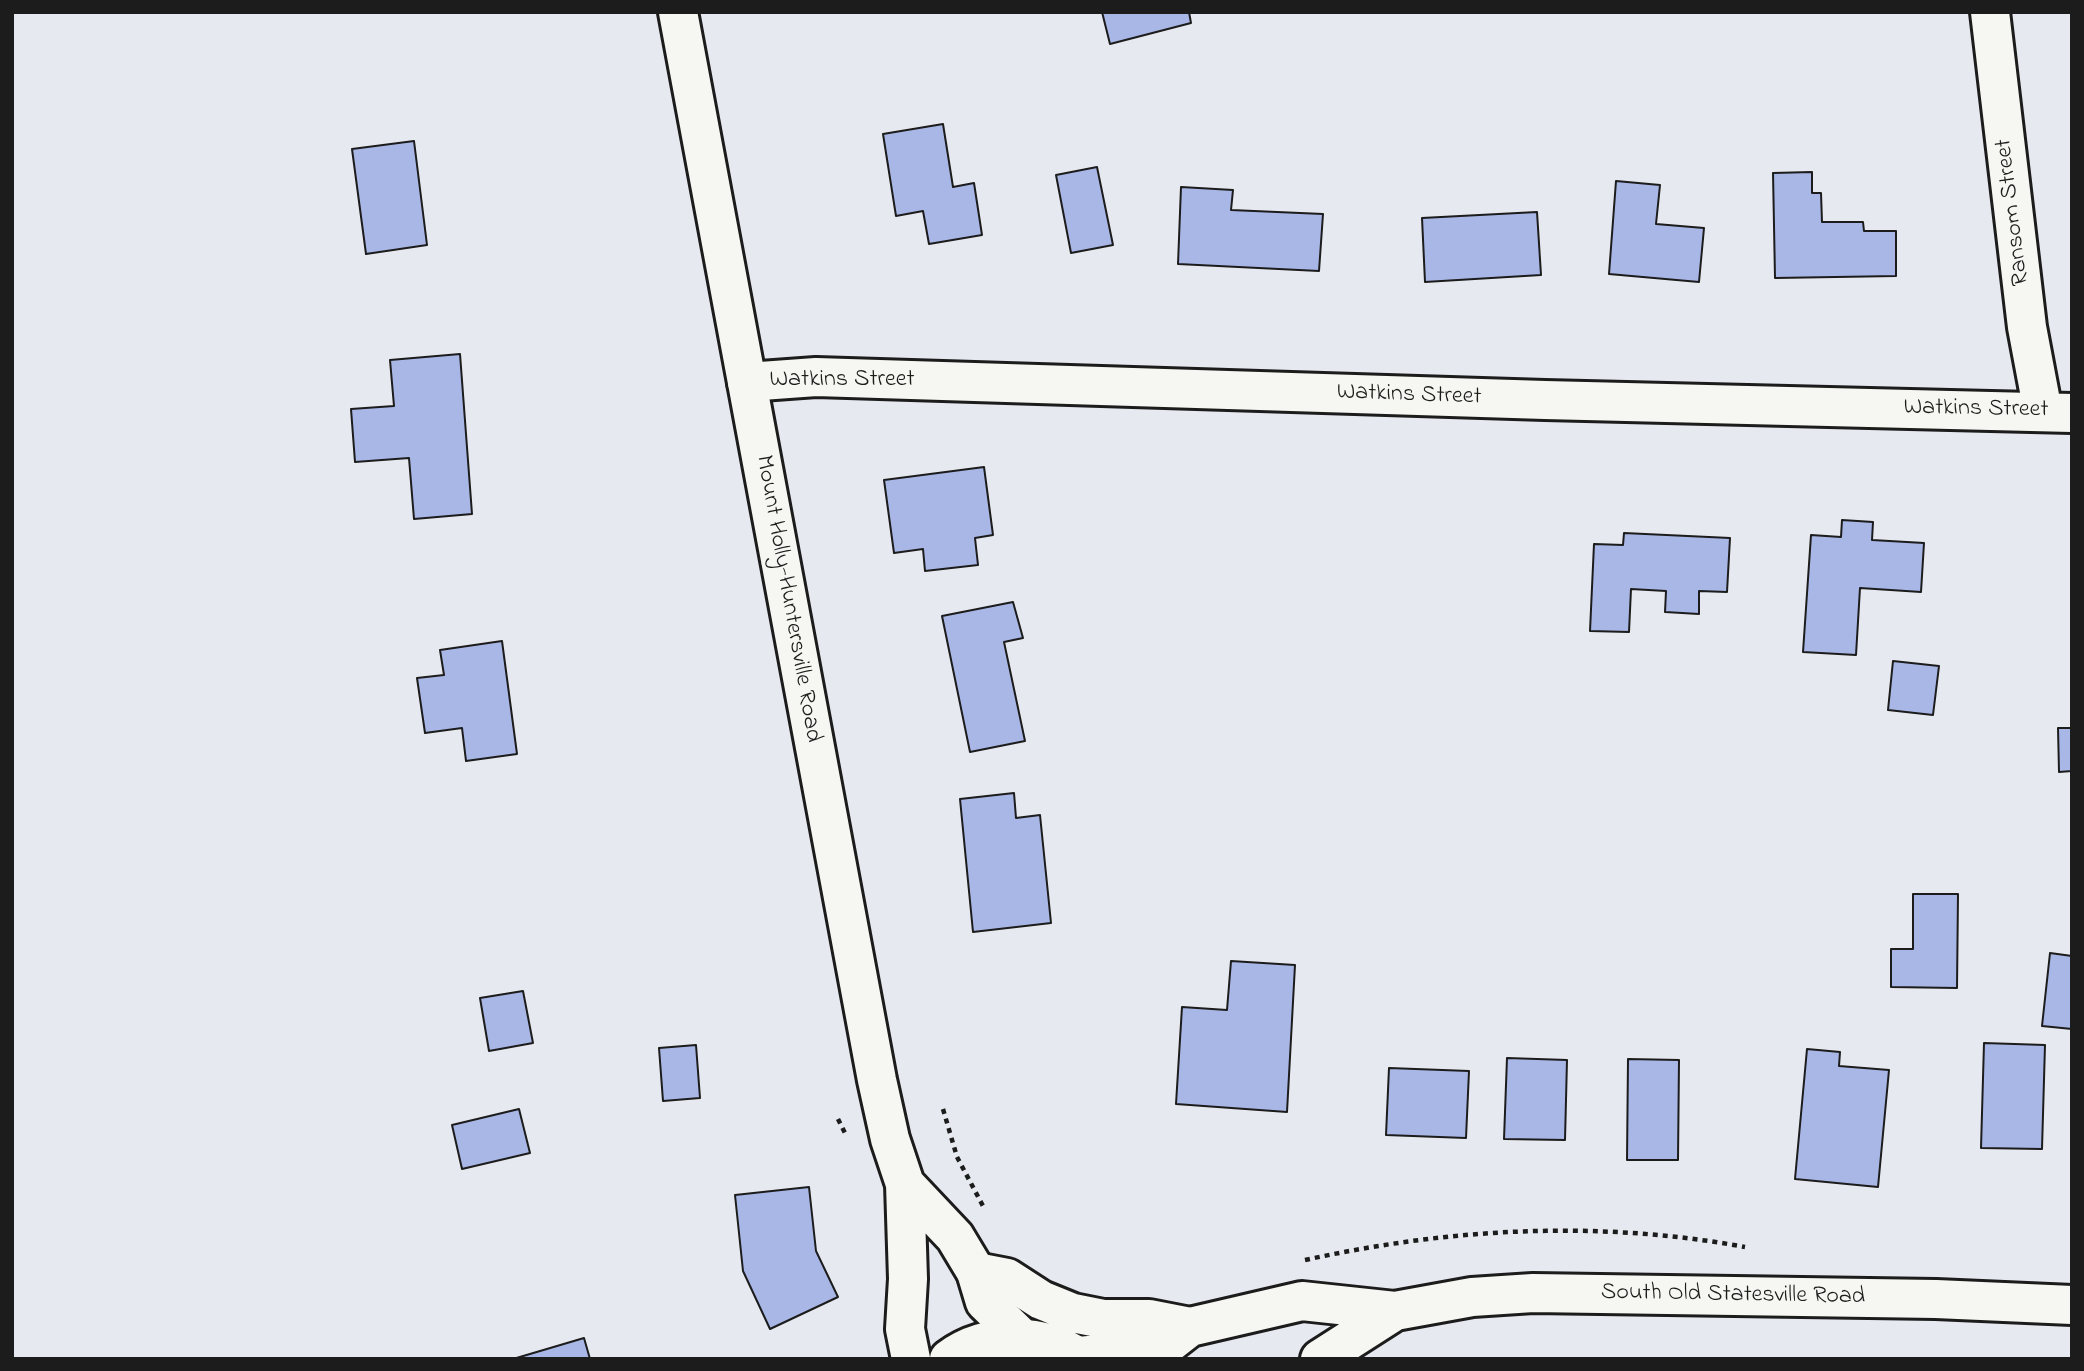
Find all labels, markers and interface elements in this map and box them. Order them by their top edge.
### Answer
street label: Ransom Street [1991,137,2037,287]
street label: Watkins Street [770,367,914,395]
street label: Watkins Street [1336,379,1482,413]
street label: Watkins Street [1903,394,2049,426]
street label: Mount Holly-Huntersville Road [748,453,826,745]
street label: South Old Statesville Road [1601,1279,1865,1313]

